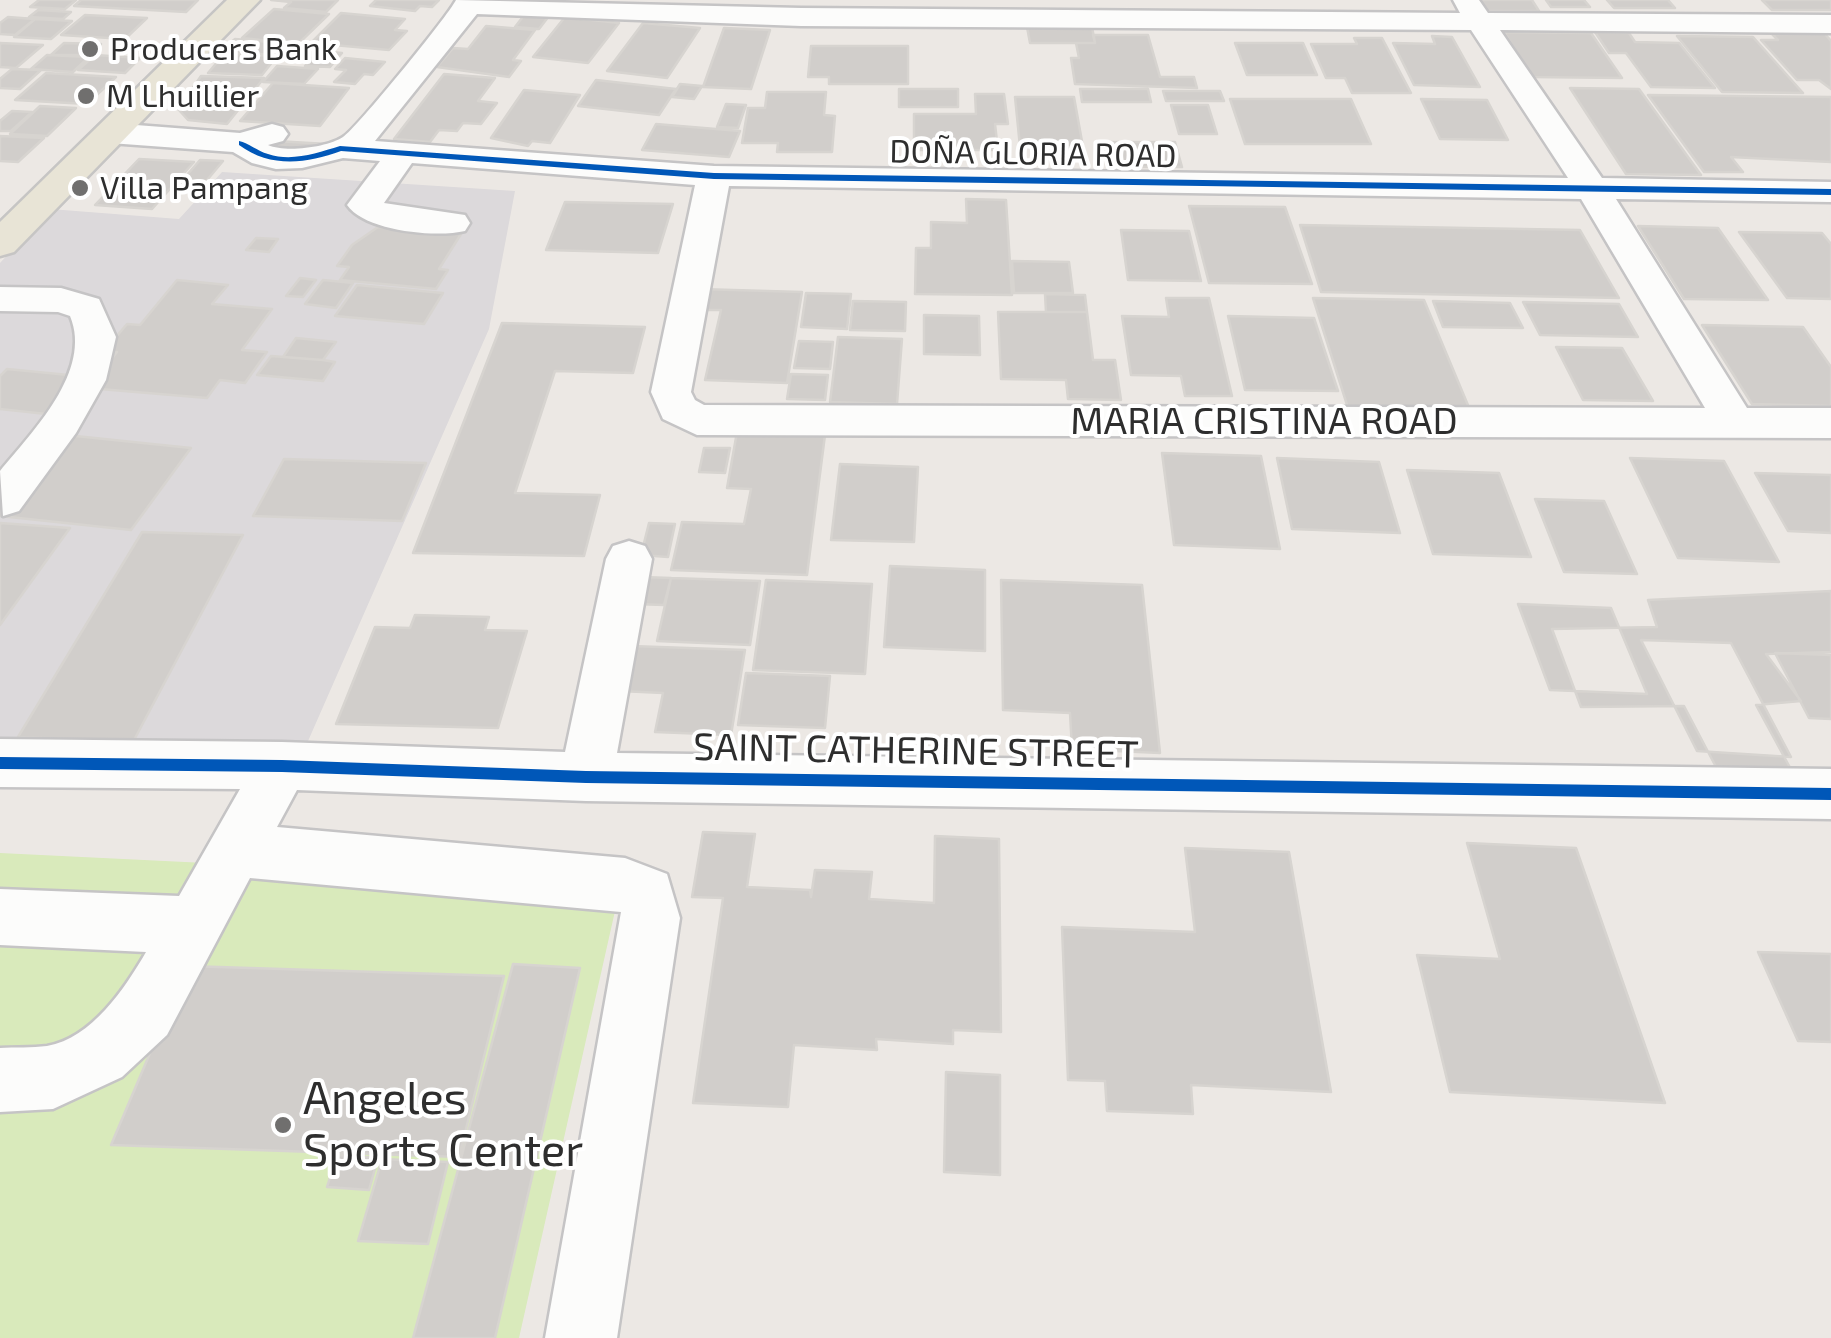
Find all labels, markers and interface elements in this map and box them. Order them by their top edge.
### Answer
place label: Producers Bank [110,30,337,68]
marker: Producers Bank [79,38,101,60]
place label: M Lhuillier [106,77,259,115]
marker: M Lhuillier [75,85,97,107]
street label: DOÑA GLORIA ROAD [889,132,1177,176]
place label: Villa Pampang [100,169,308,207]
marker: Villa Pampang [69,177,91,199]
street label: MARIA CRISTINA ROAD [1070,398,1458,444]
street label: SAINT CATHERINE STREET [693,724,1139,778]
place label: Angeles Sports Center [303,1072,583,1178]
marker: Angeles Sports Center [272,1114,294,1136]

